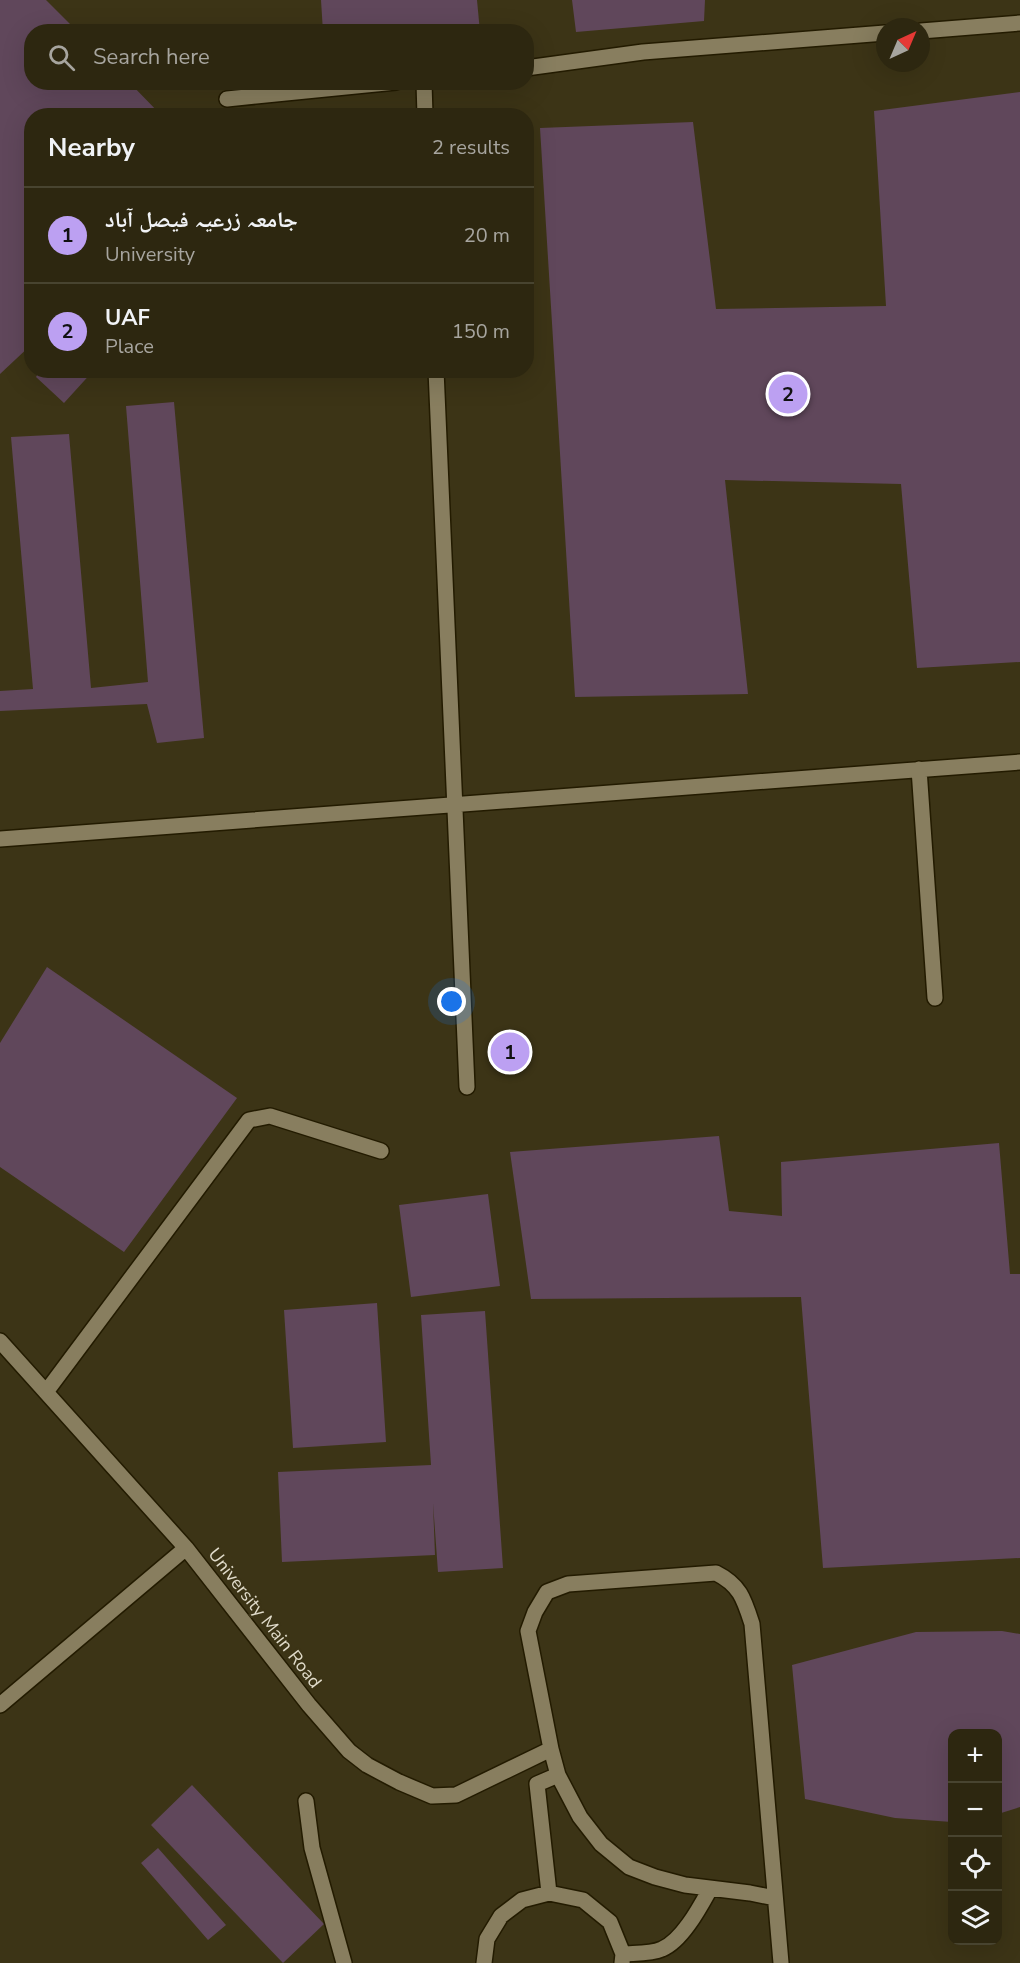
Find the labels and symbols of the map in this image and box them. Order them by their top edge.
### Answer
north arrow [876,18,930,72]
pin: 2 [768,372,808,416]
your location [437,987,466,1016]
pin: 1 [490,1030,530,1074]
street label: University Main Road [203,1543,327,1693]

